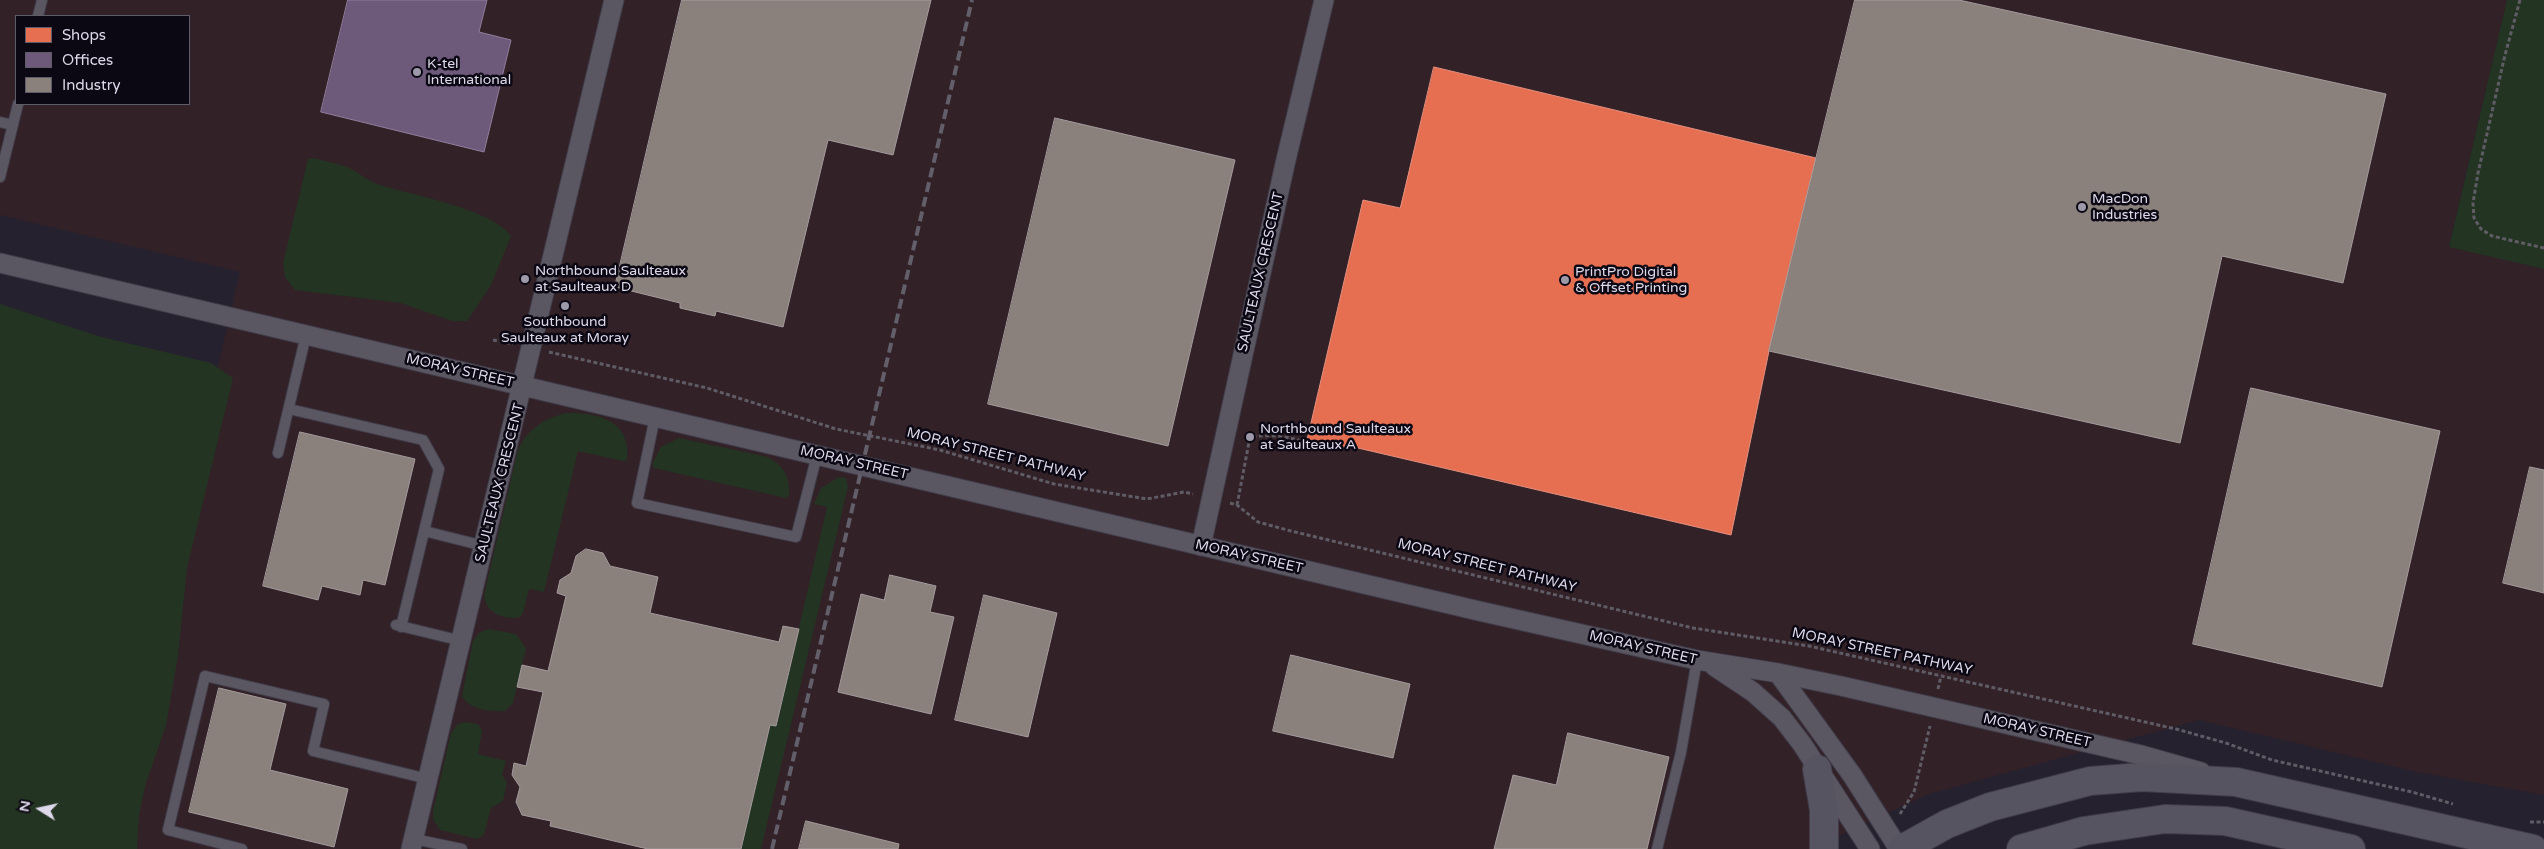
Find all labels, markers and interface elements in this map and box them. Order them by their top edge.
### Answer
legend [15,15,190,105]
text: Shops [62,26,106,44]
text: Offices [62,51,113,69]
place label: K-tel International [427,56,511,88]
marker: K-tel International [411,66,423,78]
text: Industry [62,76,121,94]
street label: SAULTEAUX CRESCENT [1234,190,1288,354]
place label: MacDon Industries [2092,191,2157,223]
marker: MacDon Industries [2076,201,2088,213]
place label: Northbound Saulteaux at Saulteaux D [535,263,686,296]
place label: PrintPro Digital & Offset Printing [1575,264,1687,296]
marker: Northbound Saulteaux at Saulteaux D [519,273,531,285]
marker: PrintPro Digital & Offset Printing [1559,274,1571,286]
marker: Southbound Saulteaux at Moray [559,300,571,312]
place label: Southbound Saulteaux at Moray [501,314,629,347]
street label: MORAY STREET [405,350,515,392]
street label: SAULTEAUX CRESCENT [472,402,528,564]
place label: Northbound Saulteaux at Saulteaux A [1260,421,1411,454]
street label: MORAY STREET PATHWAY [905,425,1087,485]
marker: Northbound Saulteaux at Saulteaux A [1244,431,1256,443]
street label: MORAY STREET [799,442,909,484]
street label: MORAY STREET [1194,536,1304,578]
street label: MORAY STREET PATHWAY [1396,536,1578,596]
street label: MORAY STREET PATHWAY [1790,625,1974,679]
street label: MORAY STREET [1588,627,1698,669]
street label: MORAY STREET [1982,710,2092,752]
north arrow [15,784,65,834]
text: N [15,799,34,813]

